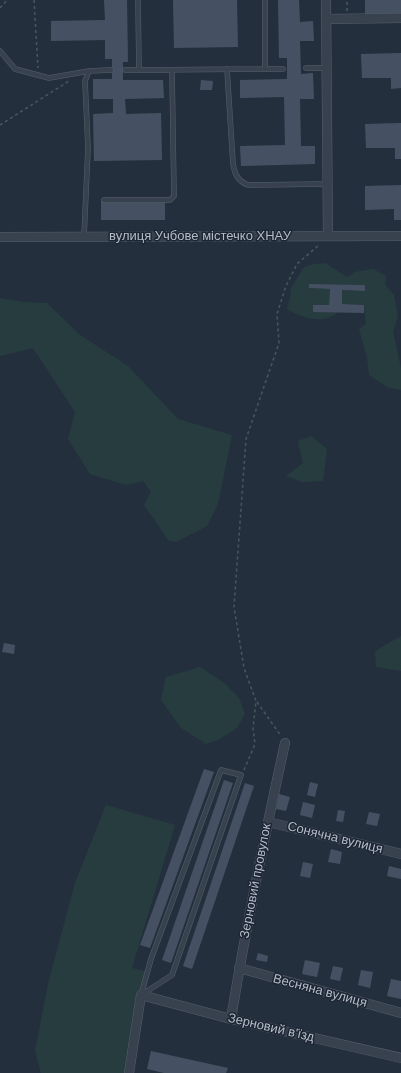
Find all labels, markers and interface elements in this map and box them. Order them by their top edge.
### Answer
street label: вулиця Учбове містечко ХНАУ [109,228,291,244]
street label: Сонячна вулиця [286,819,384,857]
street label: Зерновий провулок [237,822,275,940]
street label: Весняна вулиця [271,971,369,1011]
street label: Зерновий в'їзд [226,1010,316,1046]

